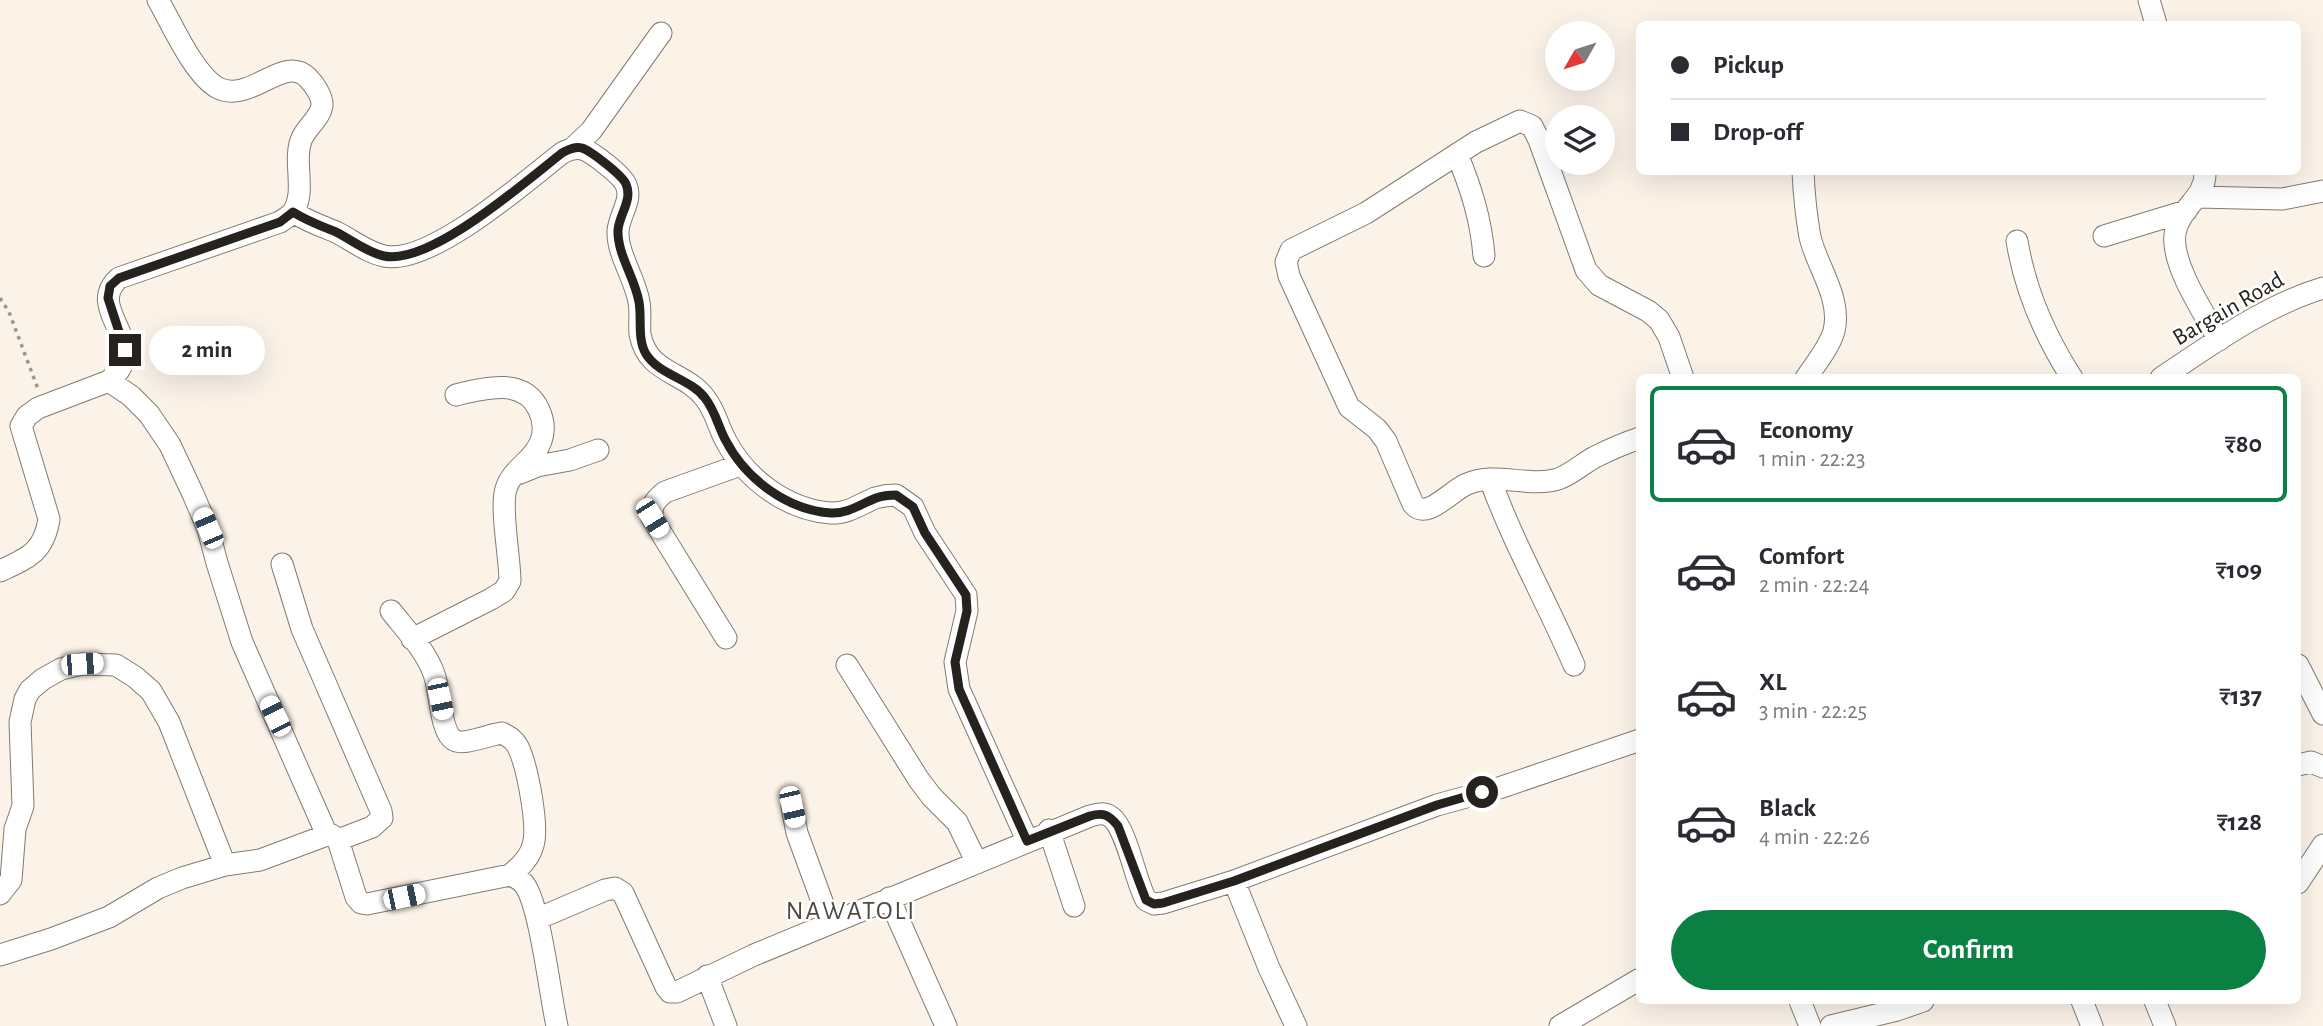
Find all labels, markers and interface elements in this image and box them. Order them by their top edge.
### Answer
north arrow [1545,21,1615,91]
map controls [1545,21,1615,175]
text: Pickup [1713,52,1784,78]
button: layers [1545,105,1615,175]
text: Drop-off [1713,119,1802,145]
street label: Bargain Road [2169,268,2288,350]
callout: 2 min [150,326,265,374]
route end [109,334,141,366]
text: 2 min [181,339,233,362]
icon: car [1675,413,1738,476]
text: Economy [1759,417,1853,443]
text: ₹80 [2225,431,2262,457]
text: 1 min · 22:23 [1759,448,1866,471]
car [632,495,673,541]
car [191,505,226,551]
icon: car [1675,539,1738,602]
text: Comfort [1759,543,1844,569]
text: ₹109 [2216,557,2262,583]
text: 2 min · 22:24 [1759,574,1870,597]
car [61,652,104,676]
icon: car [1675,665,1738,728]
text: XL [1759,669,1786,695]
car [426,676,455,722]
text: ₹137 [2219,683,2262,709]
car [257,693,294,739]
text: 3 min · 22:25 [1759,700,1867,723]
route start [1466,776,1498,808]
car [778,784,807,830]
icon: car [1675,791,1738,854]
text: Black [1759,795,1816,821]
text: ₹128 [2217,809,2262,835]
text: 4 min · 22:26 [1759,826,1870,849]
car [382,882,427,912]
district label: NAWATOLI [786,898,916,924]
button: Confirm [1671,910,2266,990]

